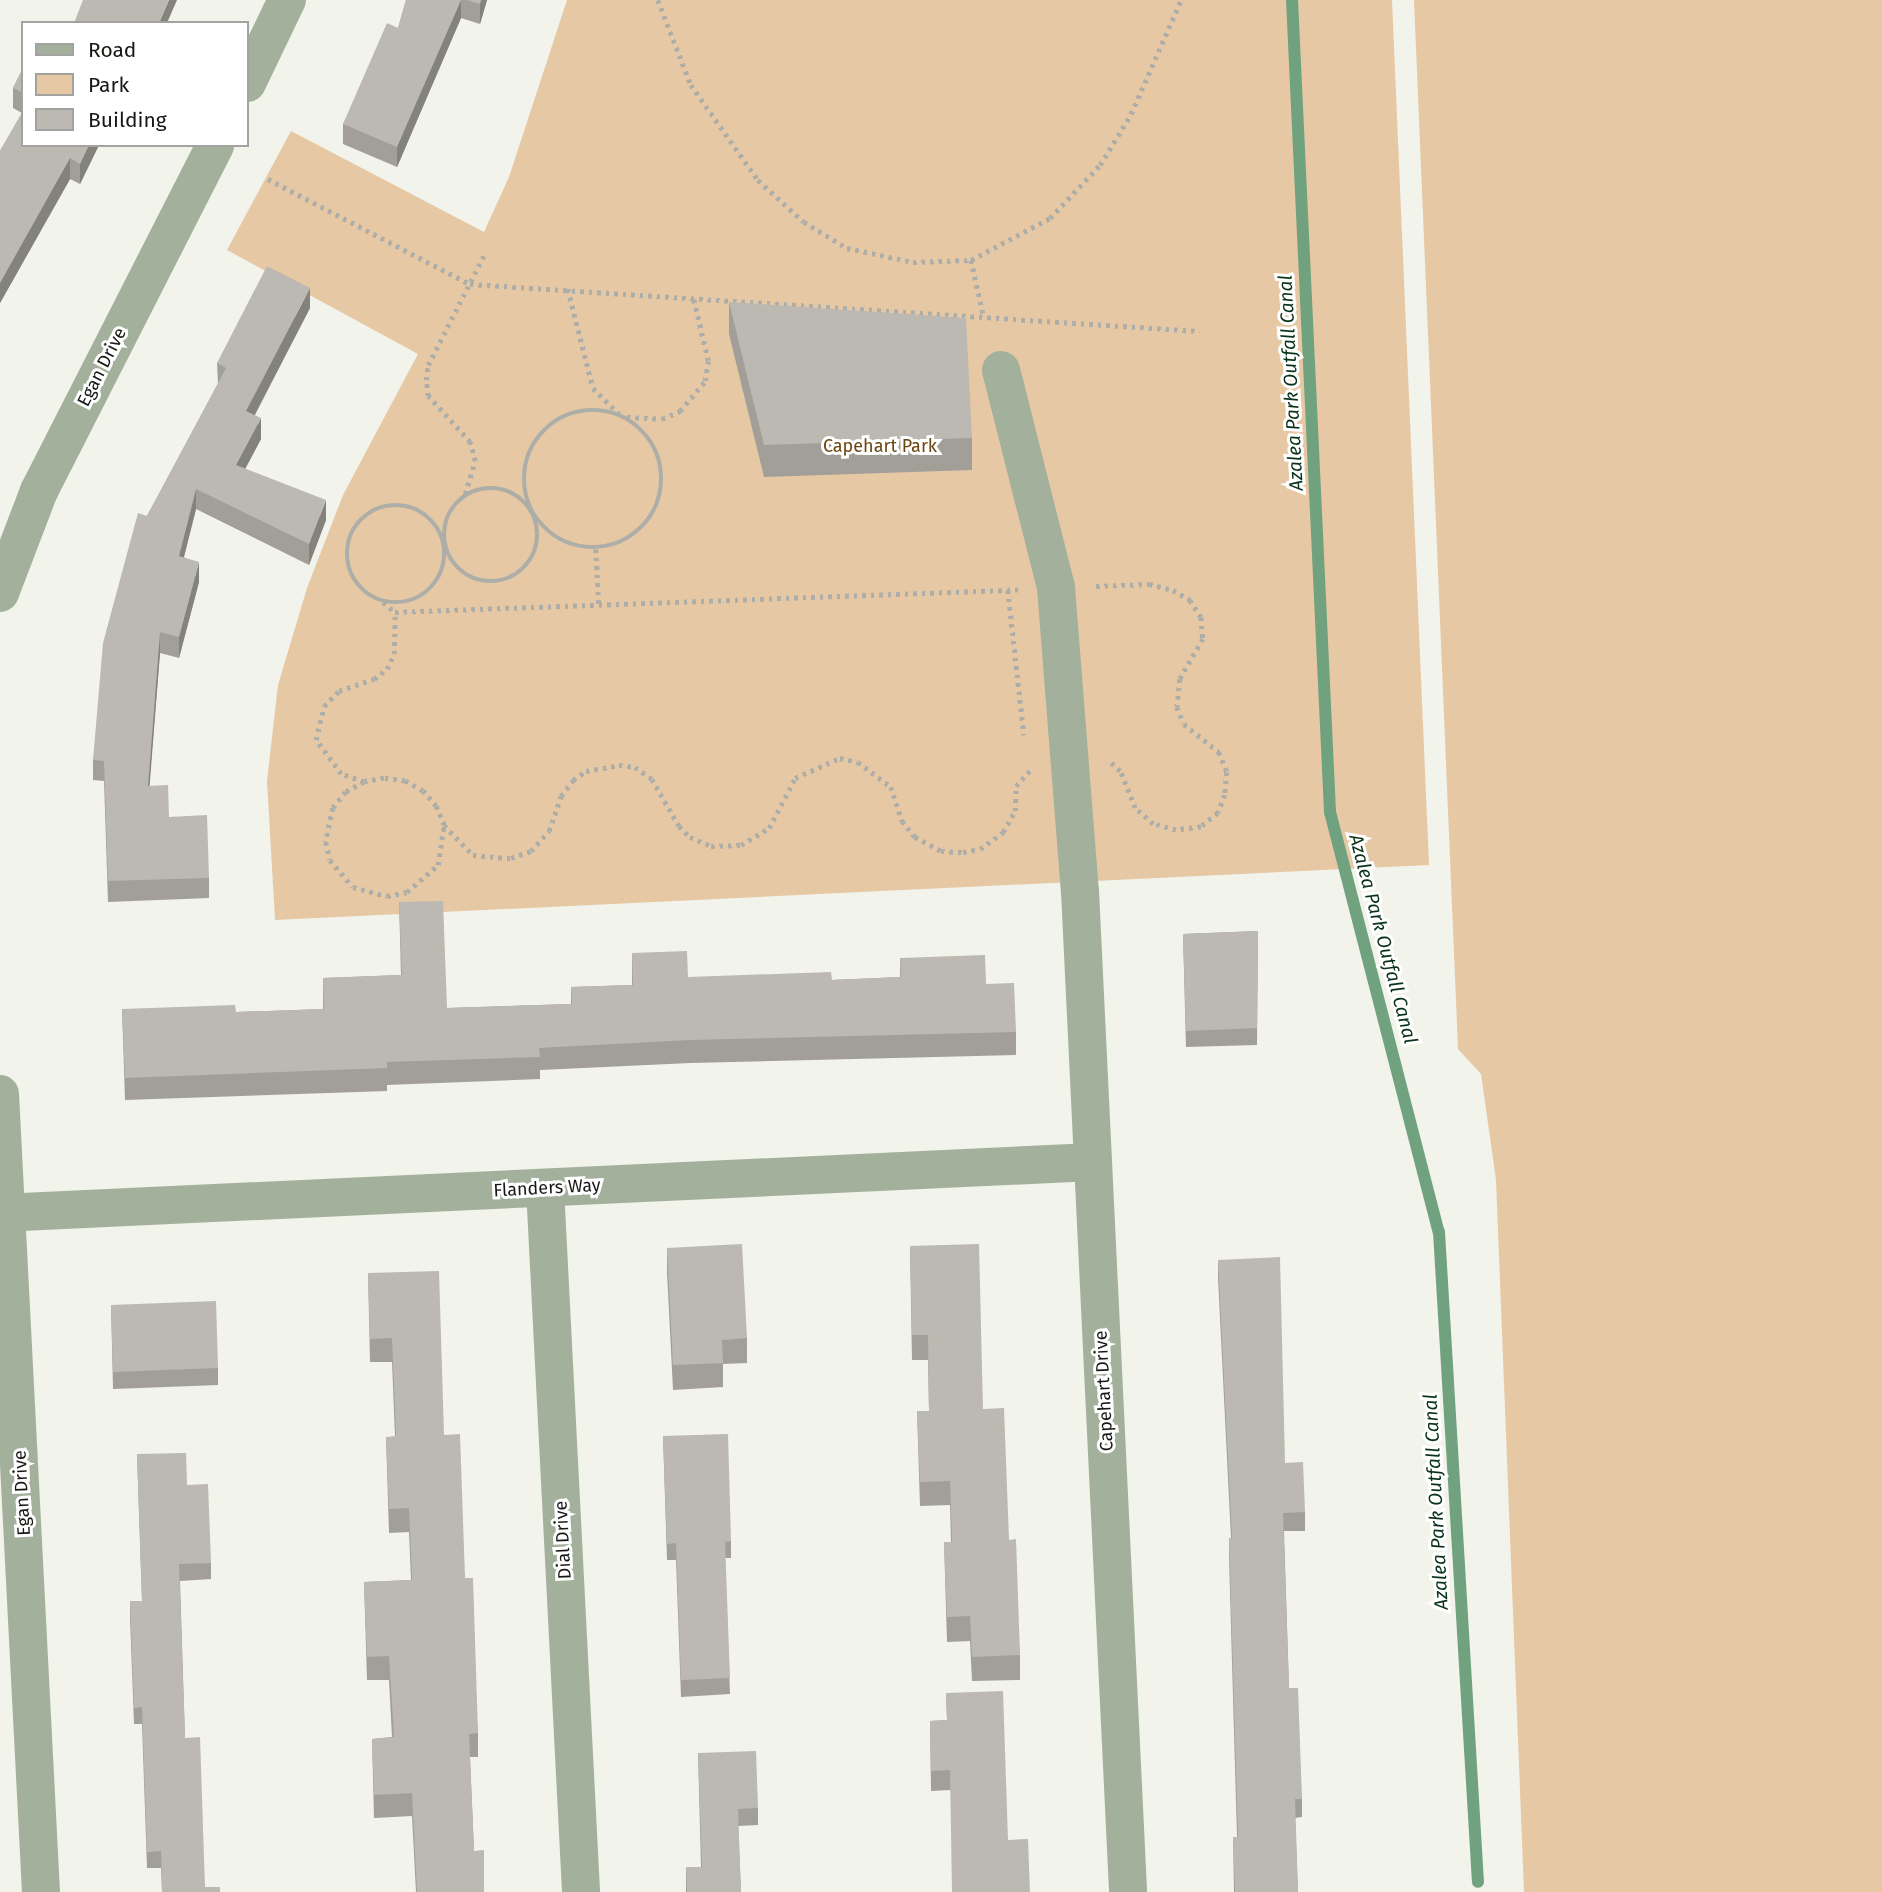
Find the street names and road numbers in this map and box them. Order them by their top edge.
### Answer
street label: Egan Drive [73,324,131,410]
street label: Flanders Way [493,1174,601,1202]
street label: Capehart Drive [1090,1330,1118,1452]
street label: Egan Drive [9,1450,35,1536]
street label: Dial Drive [550,1500,576,1580]

